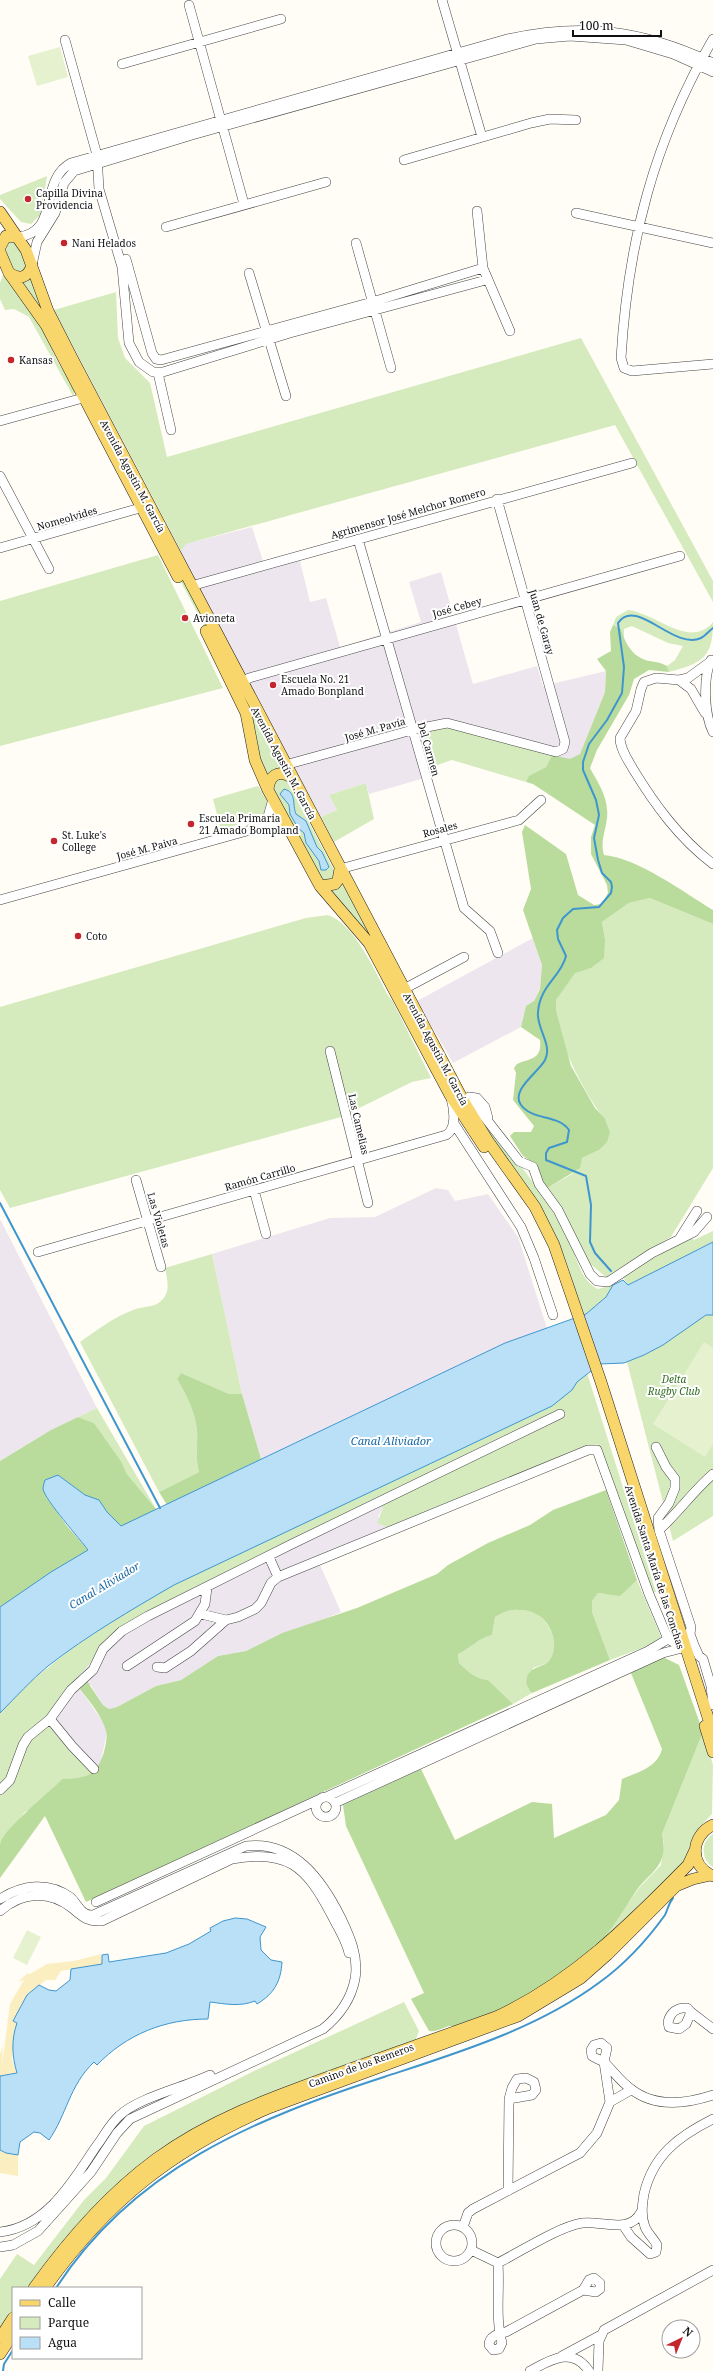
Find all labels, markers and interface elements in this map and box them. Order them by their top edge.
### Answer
scale bar [573,12,661,38]
text: 100 m [579,17,614,34]
place label: Capilla Divina Providencia [36,186,103,212]
marker: Capilla Divina Providencia [23,194,33,204]
place label: Nani Helados [72,236,136,250]
marker: Nani Helados [59,238,69,248]
place label: Kansas [19,353,53,367]
marker: Kansas [6,355,16,365]
street label: Avenida Agustín M. García [97,417,169,535]
street label: Agrimensor José Melchor Romero [329,484,487,542]
street label: Nomeolvides [35,503,99,533]
street label: Juan de Garay [526,587,558,656]
street label: José Cebey [430,593,484,621]
place label: Avioneta [193,611,236,625]
marker: Avioneta [180,613,190,623]
place label: Escuela No. 21 Amado Bonpland [281,672,364,698]
marker: Escuela No. 21 Amado Bonpland [268,680,278,690]
street label: Avenida Agustín M. García [248,704,320,822]
street label: José M. Pavía [342,714,407,745]
street label: Del Carmen [415,720,444,778]
place label: Escuela Primaria 21 Amado Bompland [199,811,299,837]
street label: Rosales [421,818,459,840]
marker: Escuela Primaria 21 Amado Bompland [186,819,196,829]
place label: St. Luke's College [62,828,107,854]
street label: José M. Paiva [114,833,179,863]
marker: St. Luke's College [49,836,59,846]
place label: Coto [86,929,107,943]
marker: Coto [73,931,83,941]
street label: Avenida Agustín M. García [400,990,472,1108]
street label: Las Camelias [345,1092,373,1156]
street label: Ramón Carrillo [223,1160,297,1194]
street label: Las Violetas [144,1191,174,1250]
park label: Delta Rugby Club [647,1372,701,1398]
water label: Canal Aliviador [351,1433,432,1448]
street label: Avenida Santa María de las Conchas [622,1483,688,1651]
water label: Canal Aliviador [66,1557,143,1612]
street label: Camino de los Remeros [306,2039,416,2091]
legend [12,2287,142,2359]
text: Calle [48,2294,76,2311]
text: Parque [48,2314,89,2331]
north arrow [661,2319,701,2359]
text: N [680,2323,697,2340]
text: Agua [48,2334,77,2351]

